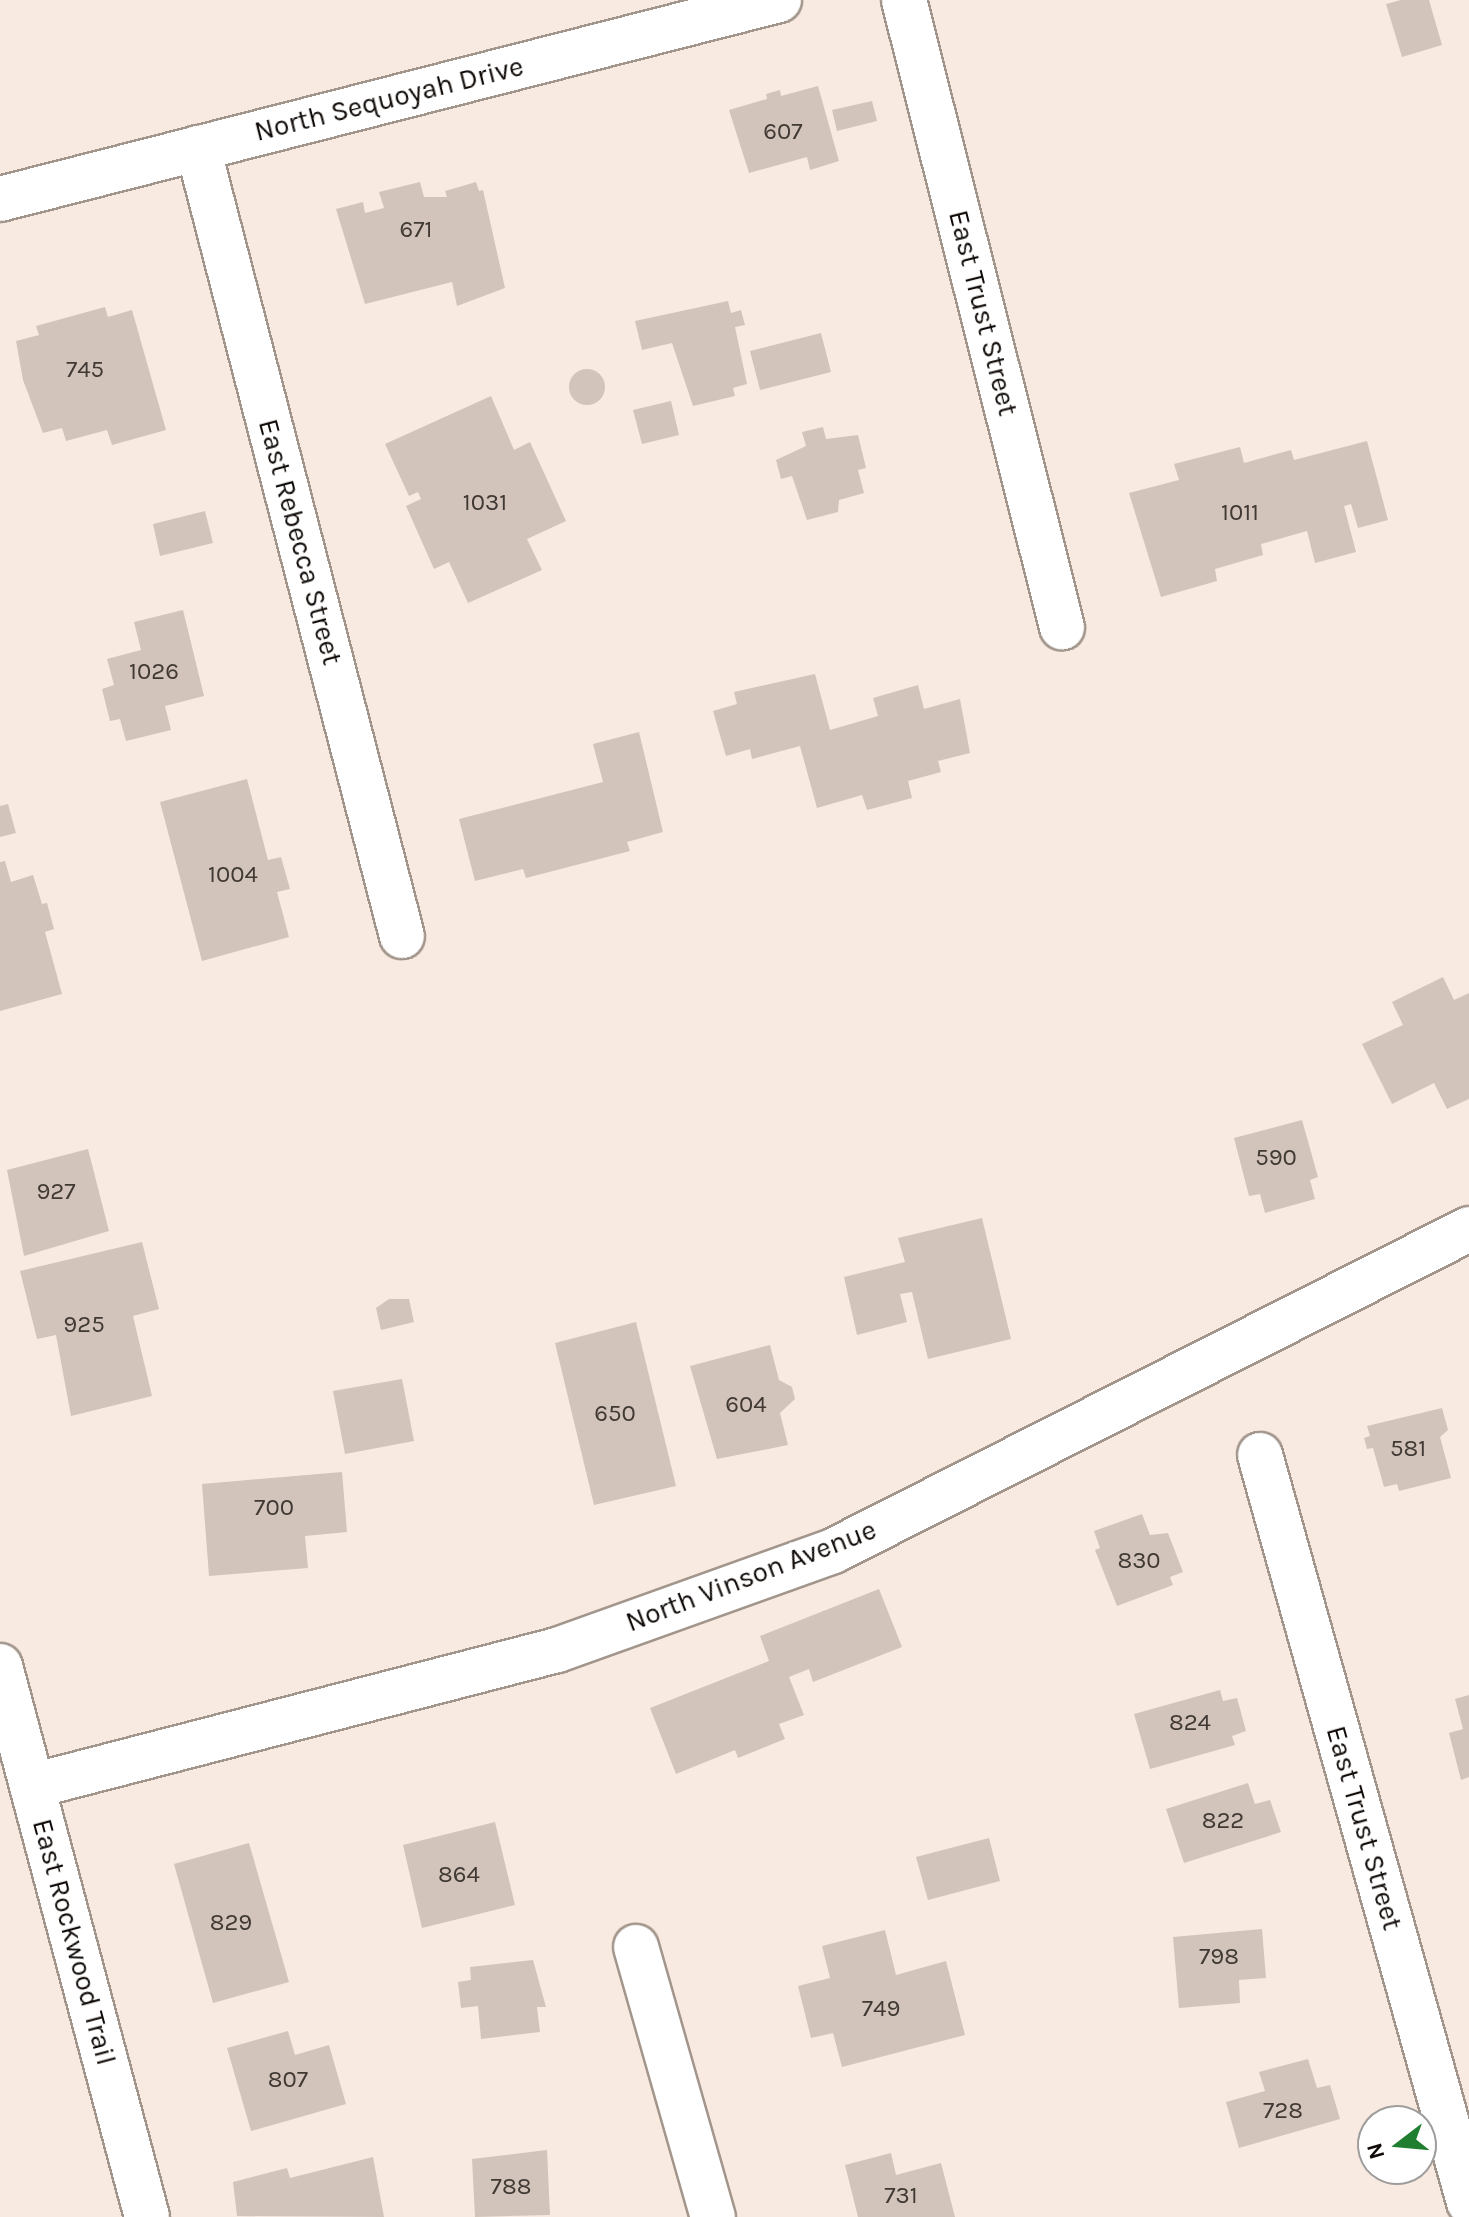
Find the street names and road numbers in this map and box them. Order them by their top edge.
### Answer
street label: North Sequoyah Drive [251,49,527,149]
street label: East Trust Street [941,207,1025,419]
street label: East Rebecca Street [251,415,349,669]
street label: North Vinson Avenue [621,1513,881,1639]
street label: East Trust Street [1319,1722,1409,1934]
street label: East Rockwood Trail [25,1815,123,2069]

